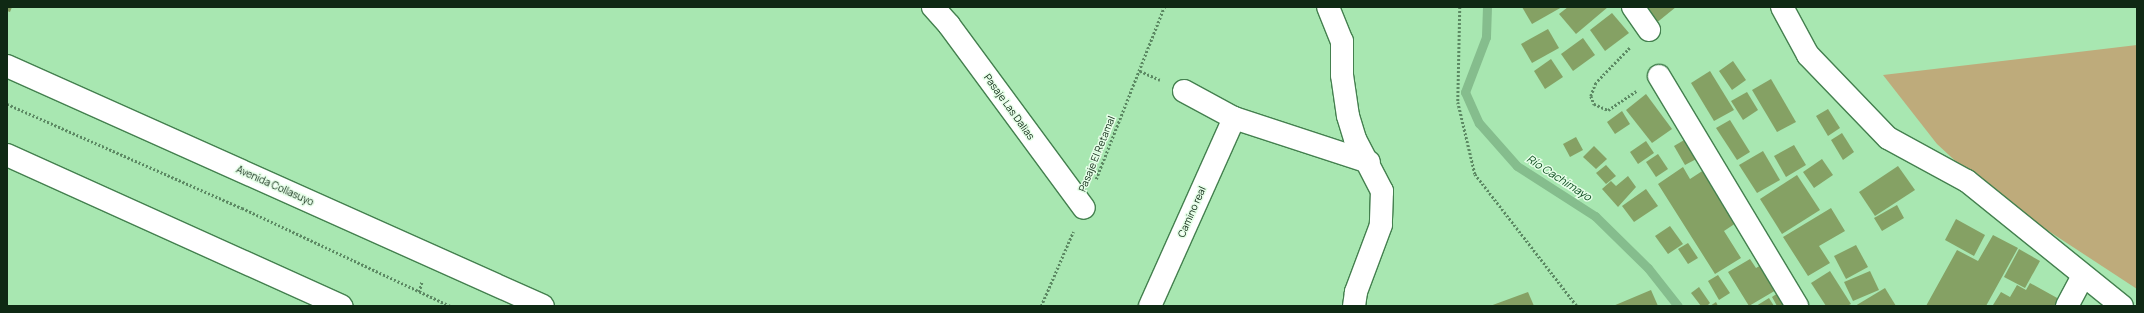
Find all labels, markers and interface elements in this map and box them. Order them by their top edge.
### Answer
street label: Pasaje Las Dalias [981,72,1037,142]
street label: Pasaje El Retamal [1076,114,1118,194]
water label: Río Cachimayo [1524,152,1594,204]
street label: Avenida Collasuyo [234,163,316,209]
street label: Camino real [1175,185,1209,239]

